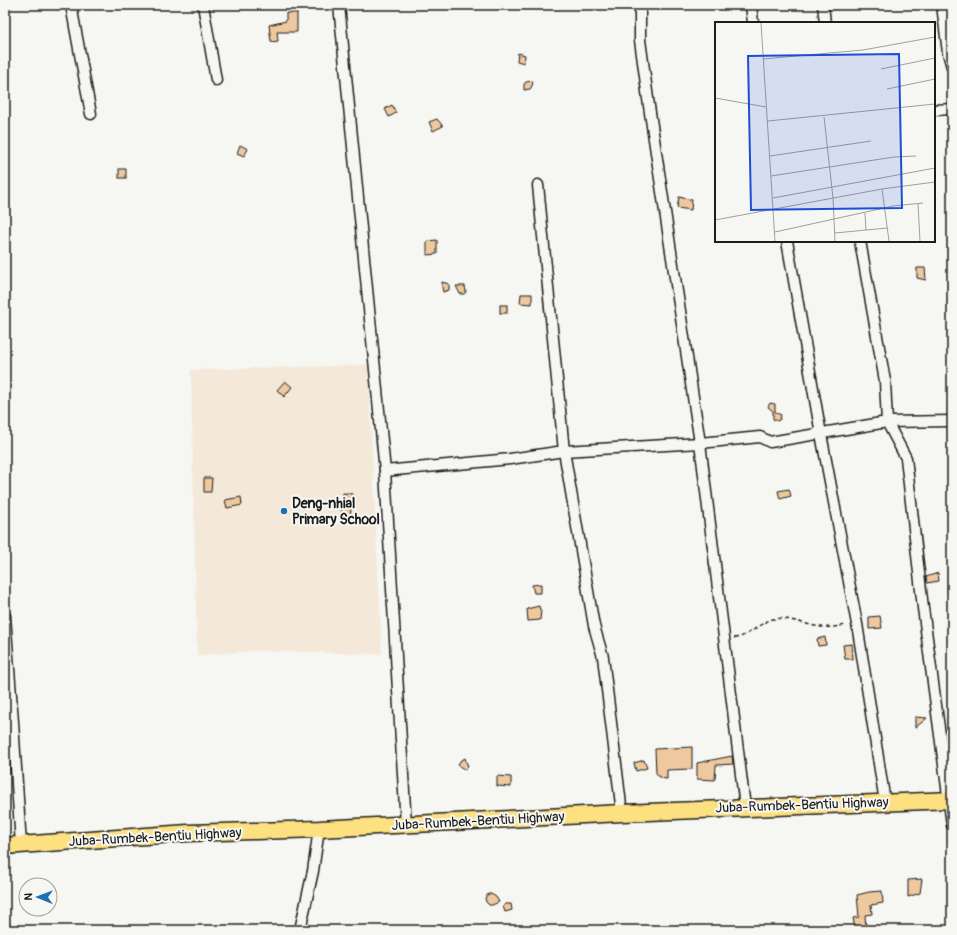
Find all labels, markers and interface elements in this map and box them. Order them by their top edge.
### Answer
inset map [715,22,935,242]
place label: Deng-nhial Primary School [292,495,380,528]
marker: Deng-nhial Primary School [279,506,289,516]
street label: Juba-Rumbek-Bentiu Highway [715,793,889,817]
street label: Juba-Rumbek-Bentiu Highway [391,808,565,834]
street label: Juba-Rumbek-Bentiu Highway [68,824,242,850]
north arrow [18,877,58,917]
text: N [22,892,35,901]

